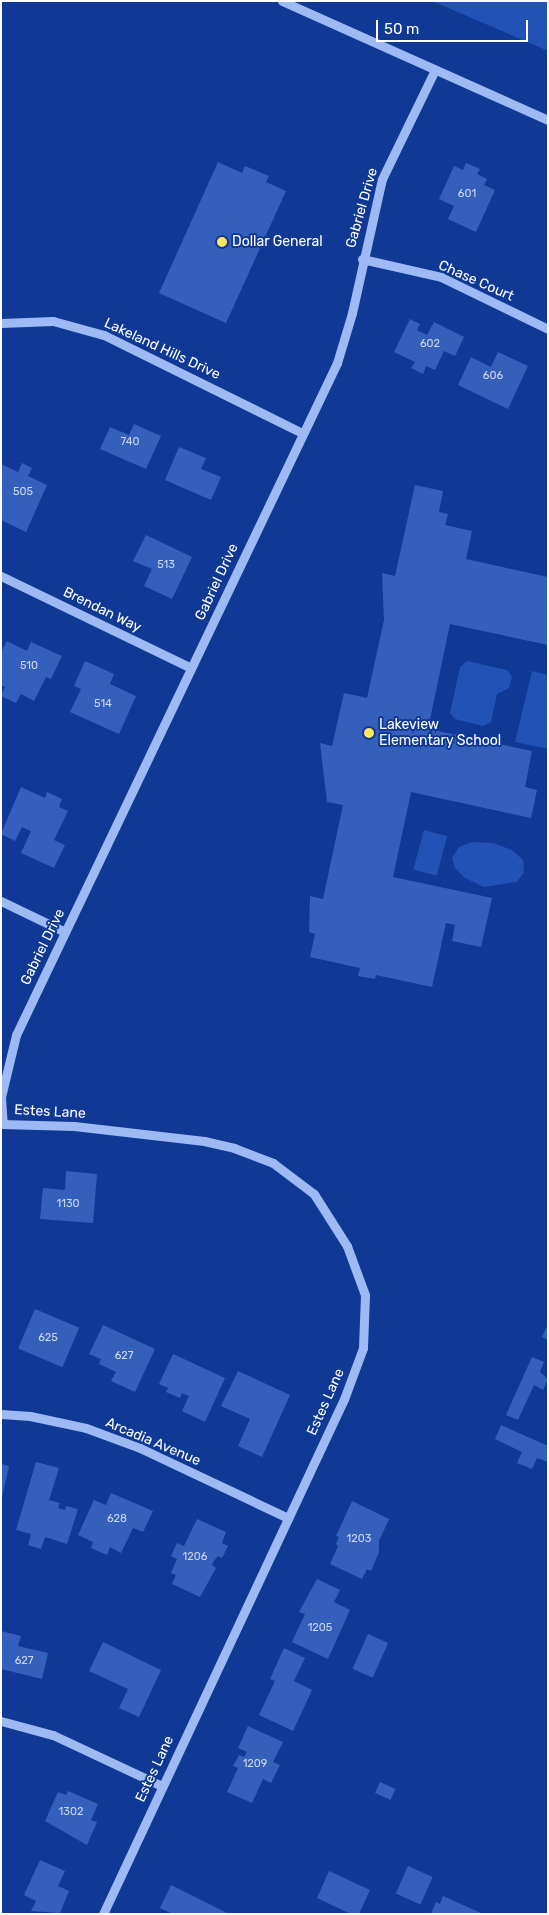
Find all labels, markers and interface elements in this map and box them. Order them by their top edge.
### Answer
scale bar [379,10,532,42]
text: 50 m [384,20,419,38]
street label: Gabriel Drive [343,166,381,250]
house number: 601 [458,187,476,201]
place label: Dollar General [232,234,323,250]
marker: Dollar General [216,236,228,248]
street label: Chase Court [436,257,516,305]
street label: Lakeland Hills Drive [101,315,223,383]
house number: 602 [420,337,440,351]
house number: 606 [483,369,503,383]
house number: 740 [120,435,140,449]
house number: 505 [13,485,33,499]
street label: Gabriel Drive [192,541,242,623]
house number: 513 [157,558,175,572]
street label: Brendan Way [60,584,144,636]
house number: 510 [20,659,38,673]
house number: 514 [94,697,112,711]
place label: Lakeview Elementary School [379,717,502,750]
marker: Lakeview Elementary School [363,727,375,739]
street label: Gabriel Drive [17,906,69,988]
street label: Estes Lane [14,1102,86,1122]
house number: 1130 [56,1197,80,1211]
house number: 625 [38,1331,58,1345]
house number: 627 [115,1349,133,1363]
street label: Estes Lane [304,1366,348,1438]
street label: Arcadia Avenue [103,1414,203,1470]
house number: 628 [107,1512,127,1526]
house number: 1203 [347,1532,371,1546]
house number: 1206 [183,1550,207,1564]
house number: 1205 [308,1621,332,1635]
house number: 627 [15,1654,33,1668]
street label: Estes Lane [132,1733,178,1805]
house number: 1209 [243,1757,267,1771]
house number: 1302 [59,1805,83,1819]

